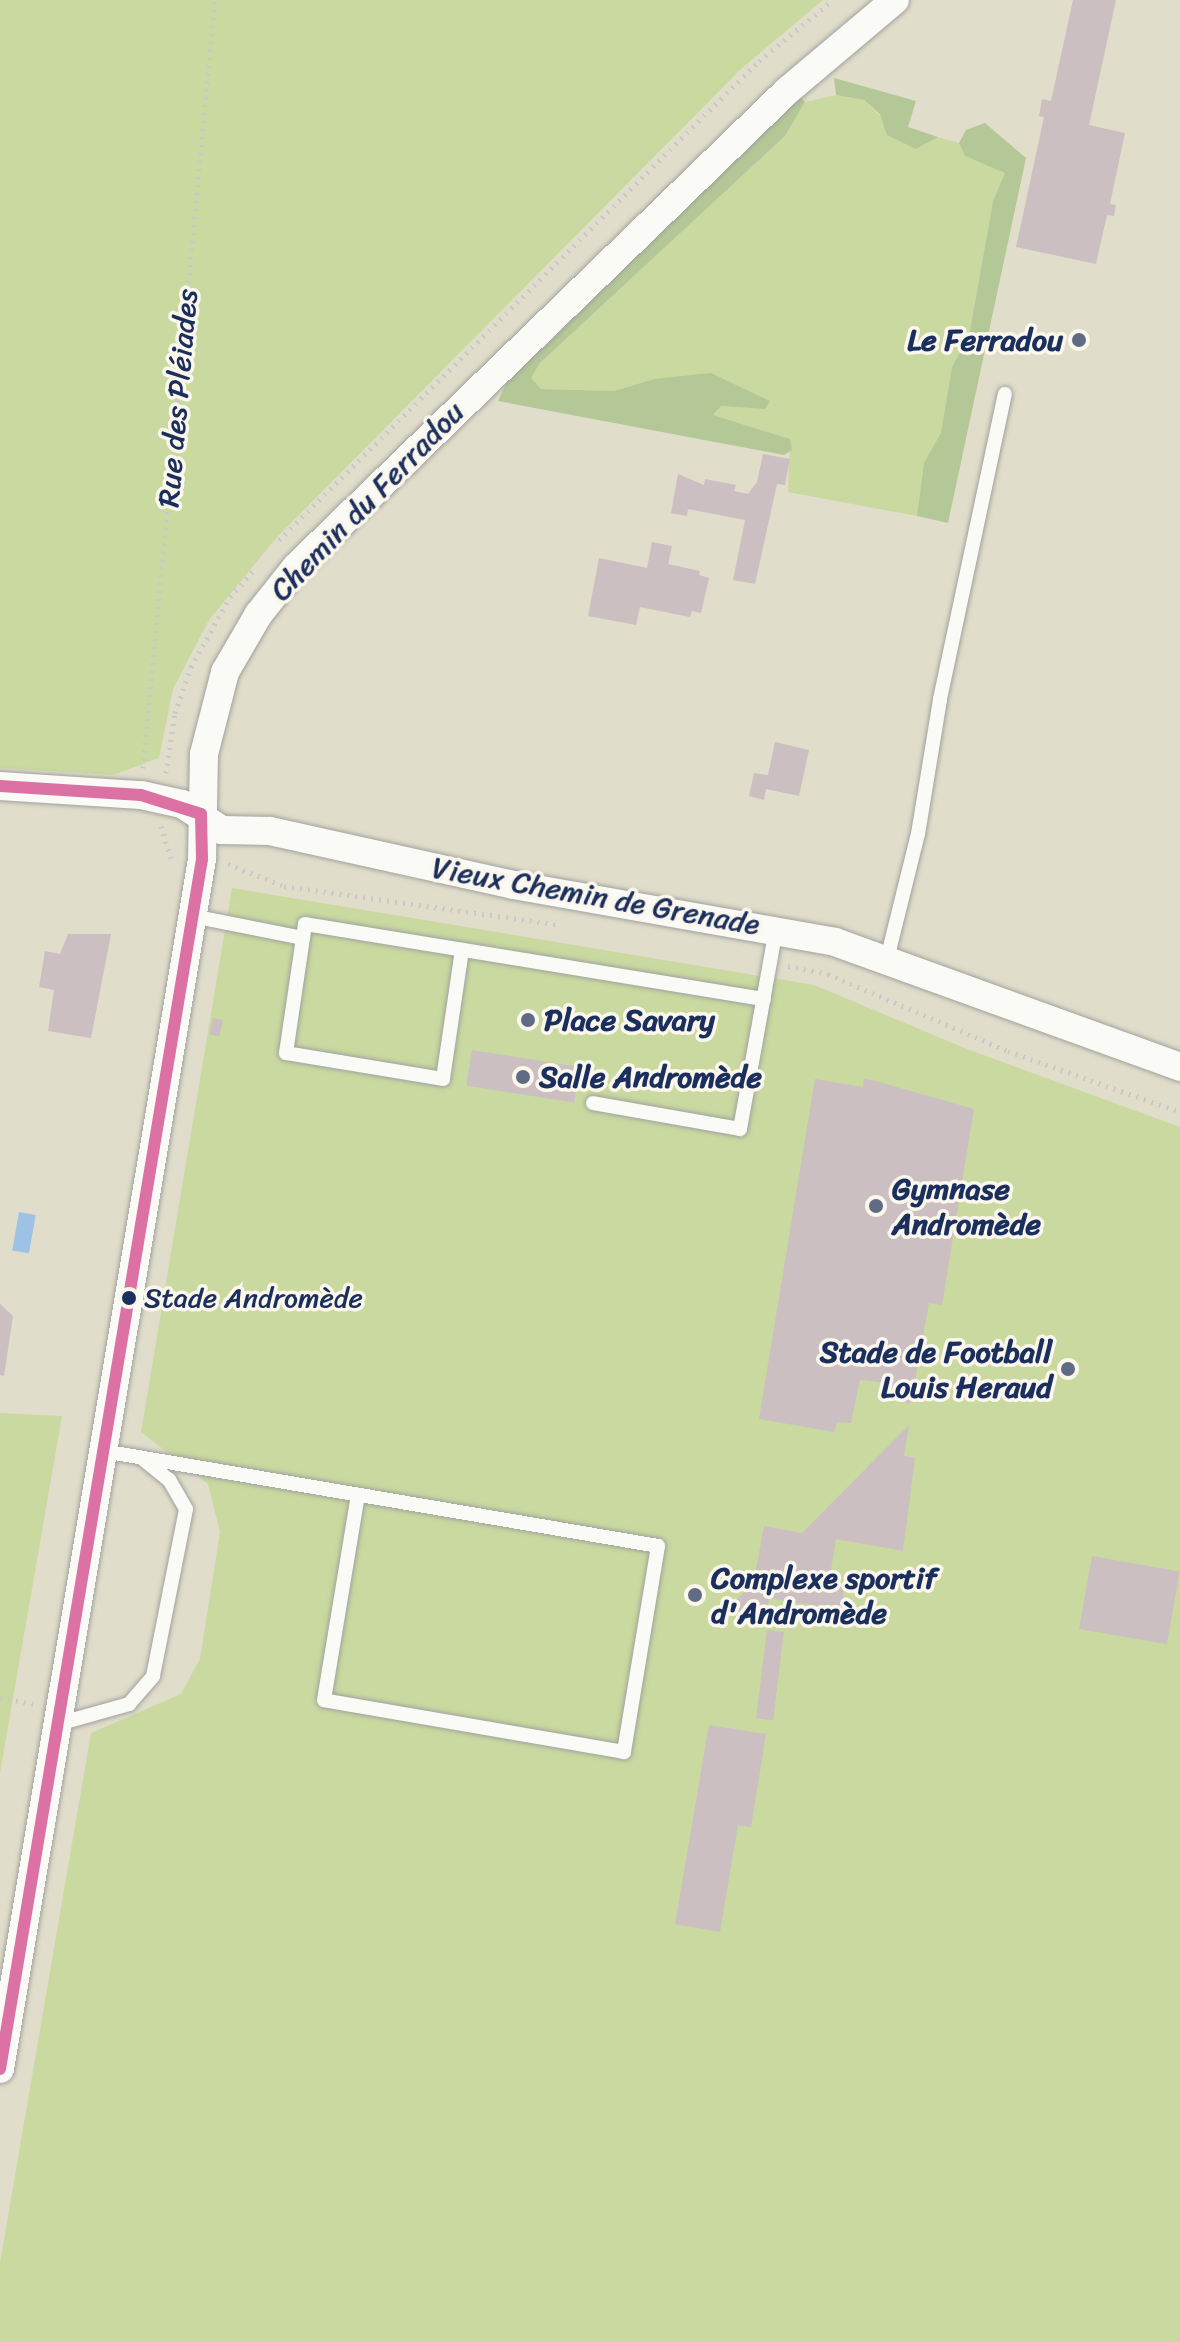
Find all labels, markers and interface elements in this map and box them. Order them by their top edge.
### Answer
street label: Rue des Pléiades [151,288,205,508]
place label: Le Ferradou [908,322,1063,358]
marker: Le Ferradou [1070,331,1088,349]
street label: Chemin du Ferradou [263,394,471,608]
street label: Vieux Chemin de Grenade [429,849,763,943]
place label: Place Savary [544,1002,715,1038]
marker: Place Savary [519,1011,537,1029]
place label: Salle Andromède [539,1059,762,1095]
marker: Salle Andromède [514,1068,532,1086]
place label: Gymnase Andromède [892,1171,1041,1242]
marker: Gymnase Andromède [867,1197,885,1215]
place label: Stade Andromède [144,1281,363,1315]
marker: Stade Andromède [121,1290,137,1306]
place label: Stade de Football Louis Heraud [819,1334,1052,1404]
marker: Stade de Football Louis Heraud [1059,1360,1077,1378]
place label: Complexe sportif d'Andromède [711,1560,937,1630]
marker: Complexe sportif d'Andromède [686,1586,704,1604]

